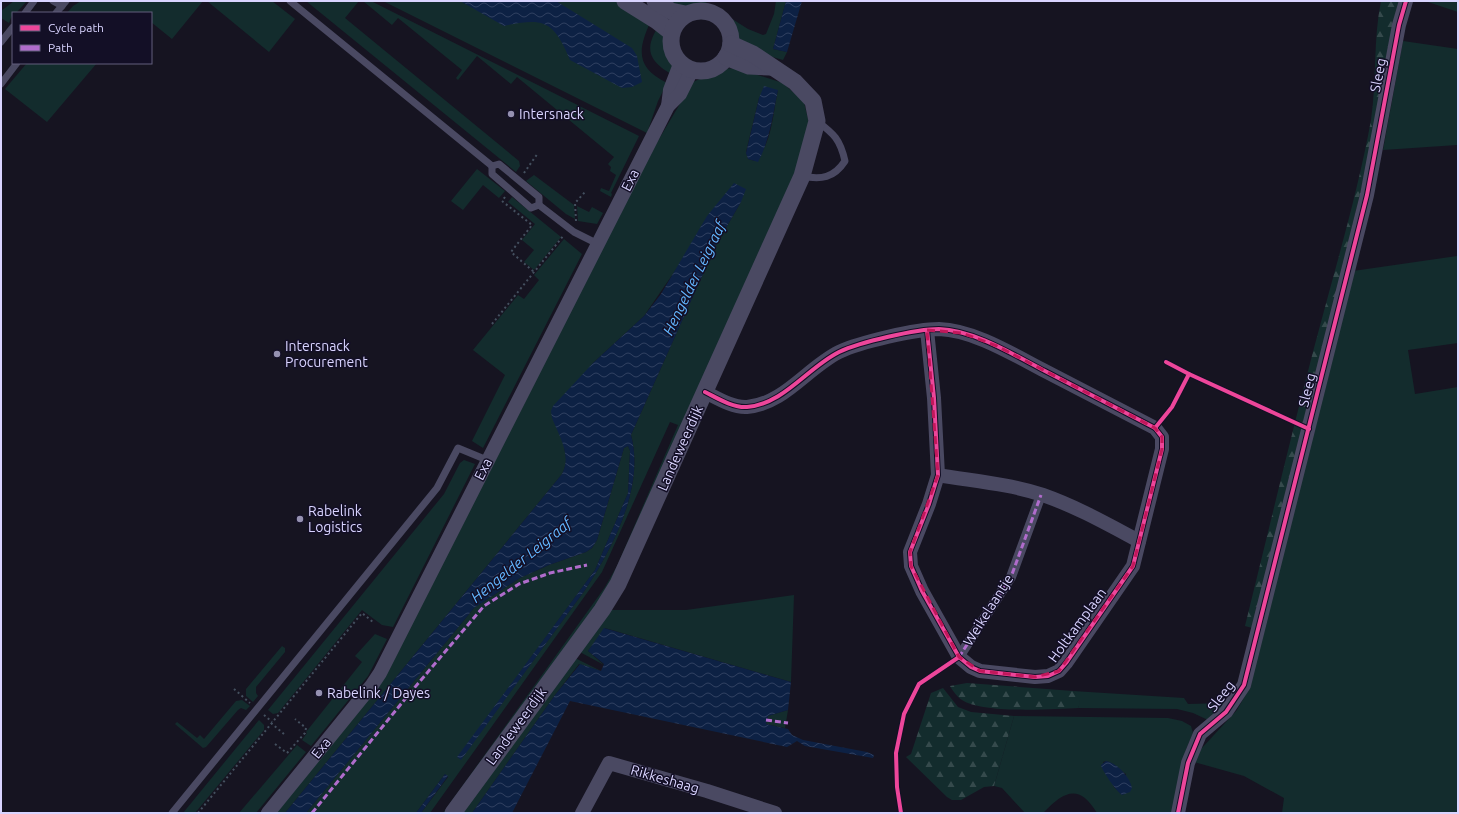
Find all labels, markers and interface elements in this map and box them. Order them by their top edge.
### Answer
legend [12,12,152,64]
text: Cycle path [48,21,104,34]
text: Path [48,41,73,54]
street label: Sleeg [1367,57,1389,93]
place label: Intersnack [519,106,584,122]
marker: Intersnack [506,109,516,119]
street label: Exa [618,166,642,194]
water label: Hengelder Leigraaf [659,216,730,338]
place label: Intersnack Procurement [285,338,368,370]
marker: Intersnack Procurement [272,349,282,359]
street label: Sleeg [1295,371,1319,409]
street label: Landeweerdijk [654,403,706,493]
street label: Exa [471,455,495,483]
place label: Rabelink Logistics [308,503,362,535]
water label: Hengelder Leigraaf [467,513,577,606]
marker: Rabelink Logistics [295,514,305,524]
street label: Weikelaantje [960,571,1016,649]
street label: Holtkamplaan [1045,585,1109,665]
street label: Sleeg [1204,677,1238,715]
street label: Landeweerdijk [483,684,549,768]
place label: Rabelink / Dayes [327,685,430,701]
marker: Rabelink / Dayes [314,688,324,698]
street label: Exa [308,734,334,762]
street label: Rikkeshaag [629,762,701,796]

